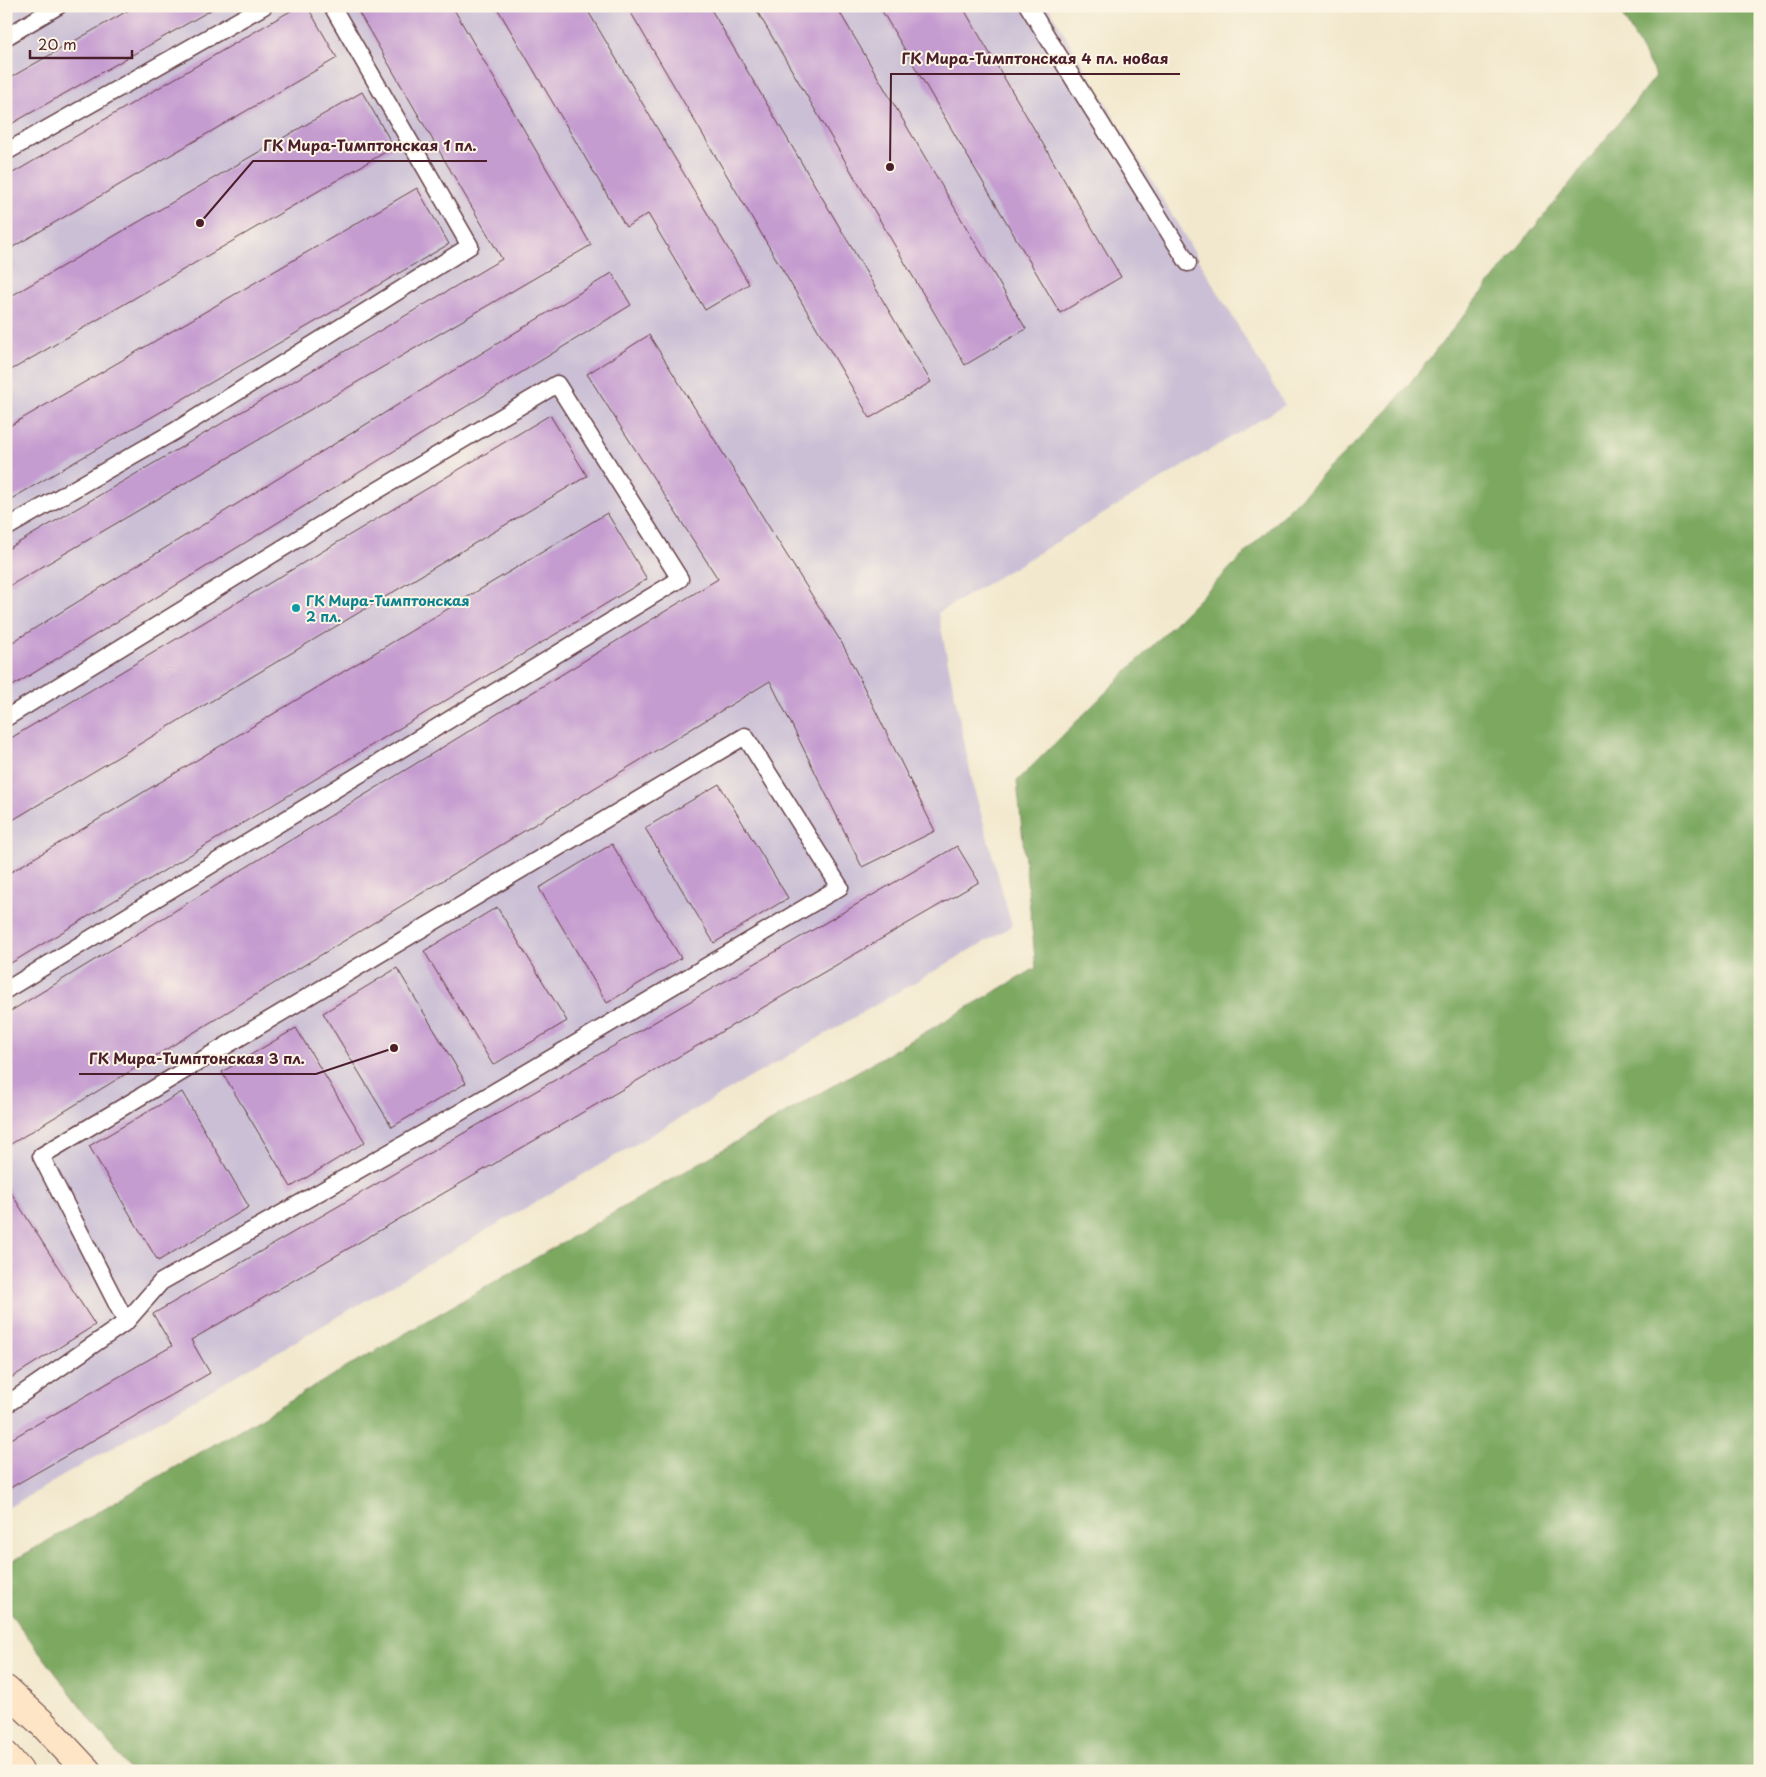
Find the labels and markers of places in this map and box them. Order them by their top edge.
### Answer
callout: ГК Мира-Тимптонская 4 пл. новая [891,44,1180,74]
callout: ГК Мира-Тимптонская 1 пл. [253,131,487,161]
place label: ГК Мира-Тимптонская 2 пл. [306,590,470,627]
marker: ГК Мира-Тимптонская 2 пл. [290,602,302,614]
callout: ГК Мира-Тимптонская 3 пл. [79,1044,316,1074]

